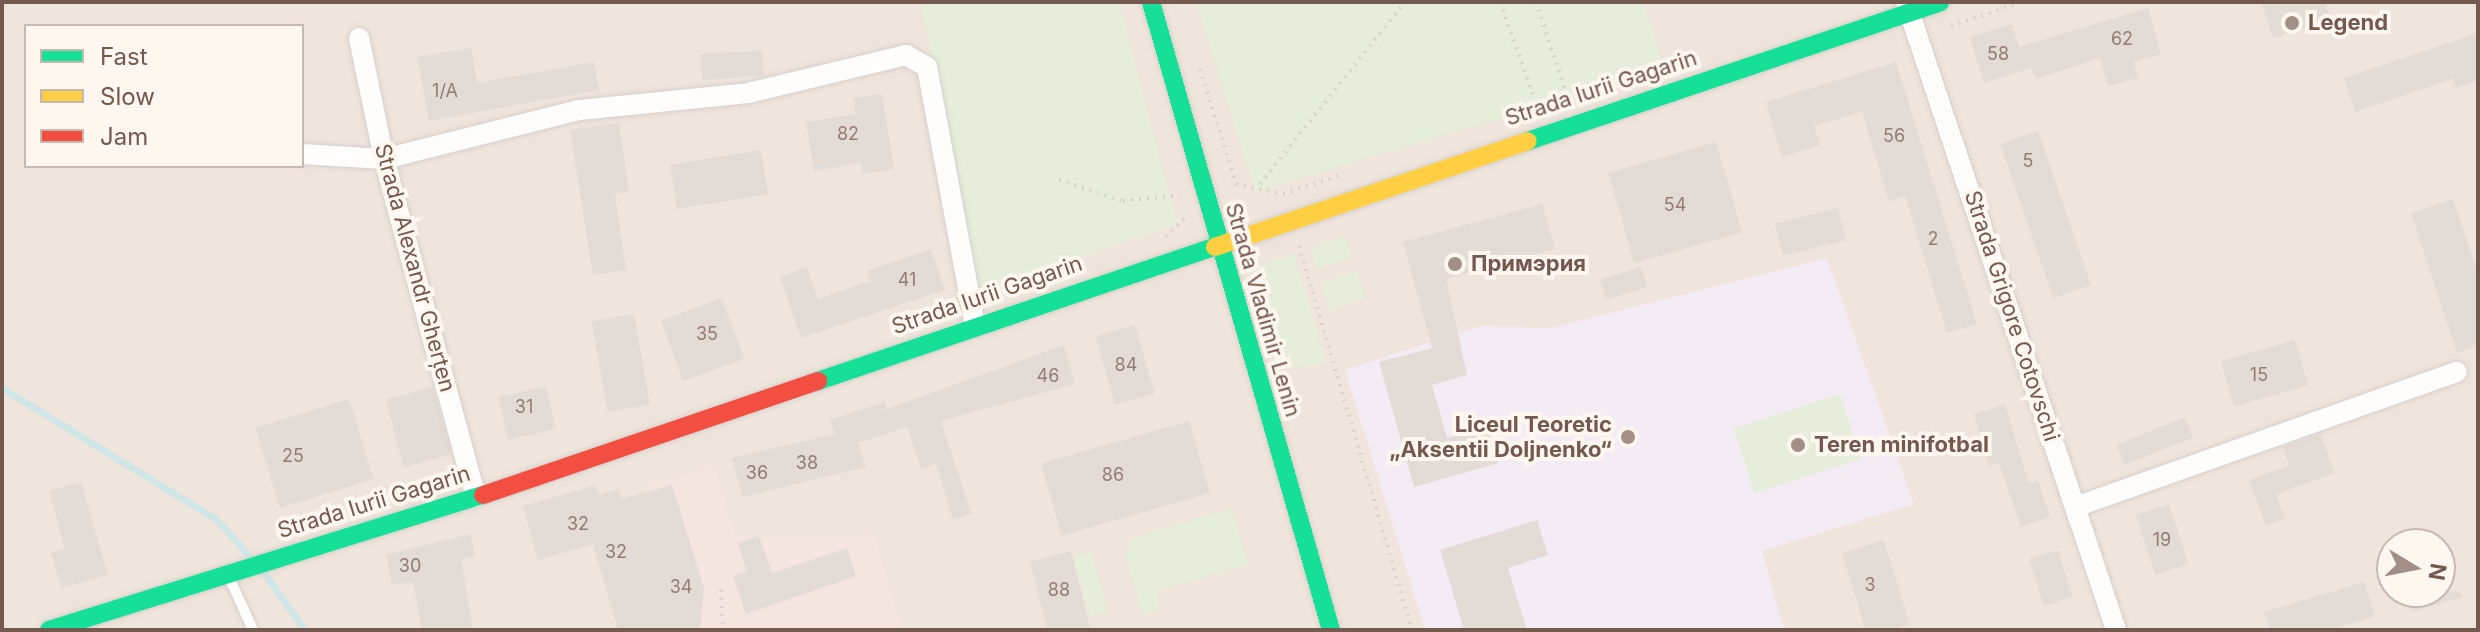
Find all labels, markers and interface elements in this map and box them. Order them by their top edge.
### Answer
place label: Legend [2308,10,2388,36]
marker: Legend [2283,14,2301,32]
legend [24,24,304,168]
house number: 62 [2111,28,2133,50]
text: Fast [100,42,148,71]
house number: 58 [1987,43,2009,65]
street label: Strada Iurii Gagarin [1502,45,1700,131]
house number: 1/A [432,80,458,102]
text: Slow [100,82,155,111]
text: Jam [100,122,148,151]
house number: 82 [837,123,859,145]
house number: 56 [1883,125,1905,147]
street label: Strada Alexandr Gherțen [369,141,461,395]
house number: 5 [2023,150,2033,172]
street label: Strada Grigore Cotovschi [1959,187,2065,445]
house number: 54 [1664,194,1686,216]
street label: Strada Vladimir Lenin [1220,200,1306,420]
house number: 2 [1928,228,1938,250]
street label: Strada Iurii Gagarin [888,250,1086,340]
place label: Примэрия [1471,251,1586,277]
marker: Примэрия [1446,255,1464,273]
house number: 41 [898,269,916,291]
house number: 35 [696,323,718,345]
house number: 84 [1115,354,1137,376]
house number: 15 [2250,364,2268,386]
house number: 46 [1037,365,1059,387]
house number: 31 [515,396,533,418]
place label: Liceul Teoretic „Aksentii Doljnenko“ [1389,411,1612,462]
marker: Liceul Teoretic „Aksentii Doljnenko“ [1619,428,1637,446]
place label: Teren minifotbal [1814,432,1989,458]
marker: Teren minifotbal [1789,436,1807,454]
house number: 25 [282,445,304,467]
house number: 38 [796,452,818,474]
street label: Strada Iurii Gagarin [275,460,473,544]
house number: 36 [746,462,768,484]
house number: 86 [1102,464,1124,486]
house number: 32 [567,513,589,535]
north arrow [2376,528,2456,608]
house number: 19 [2153,529,2171,551]
house number: 32 [605,541,627,563]
house number: 30 [399,555,421,577]
text: N [2423,561,2452,582]
house number: 3 [1864,574,1876,596]
house number: 34 [670,576,692,598]
house number: 88 [1048,579,1070,601]

